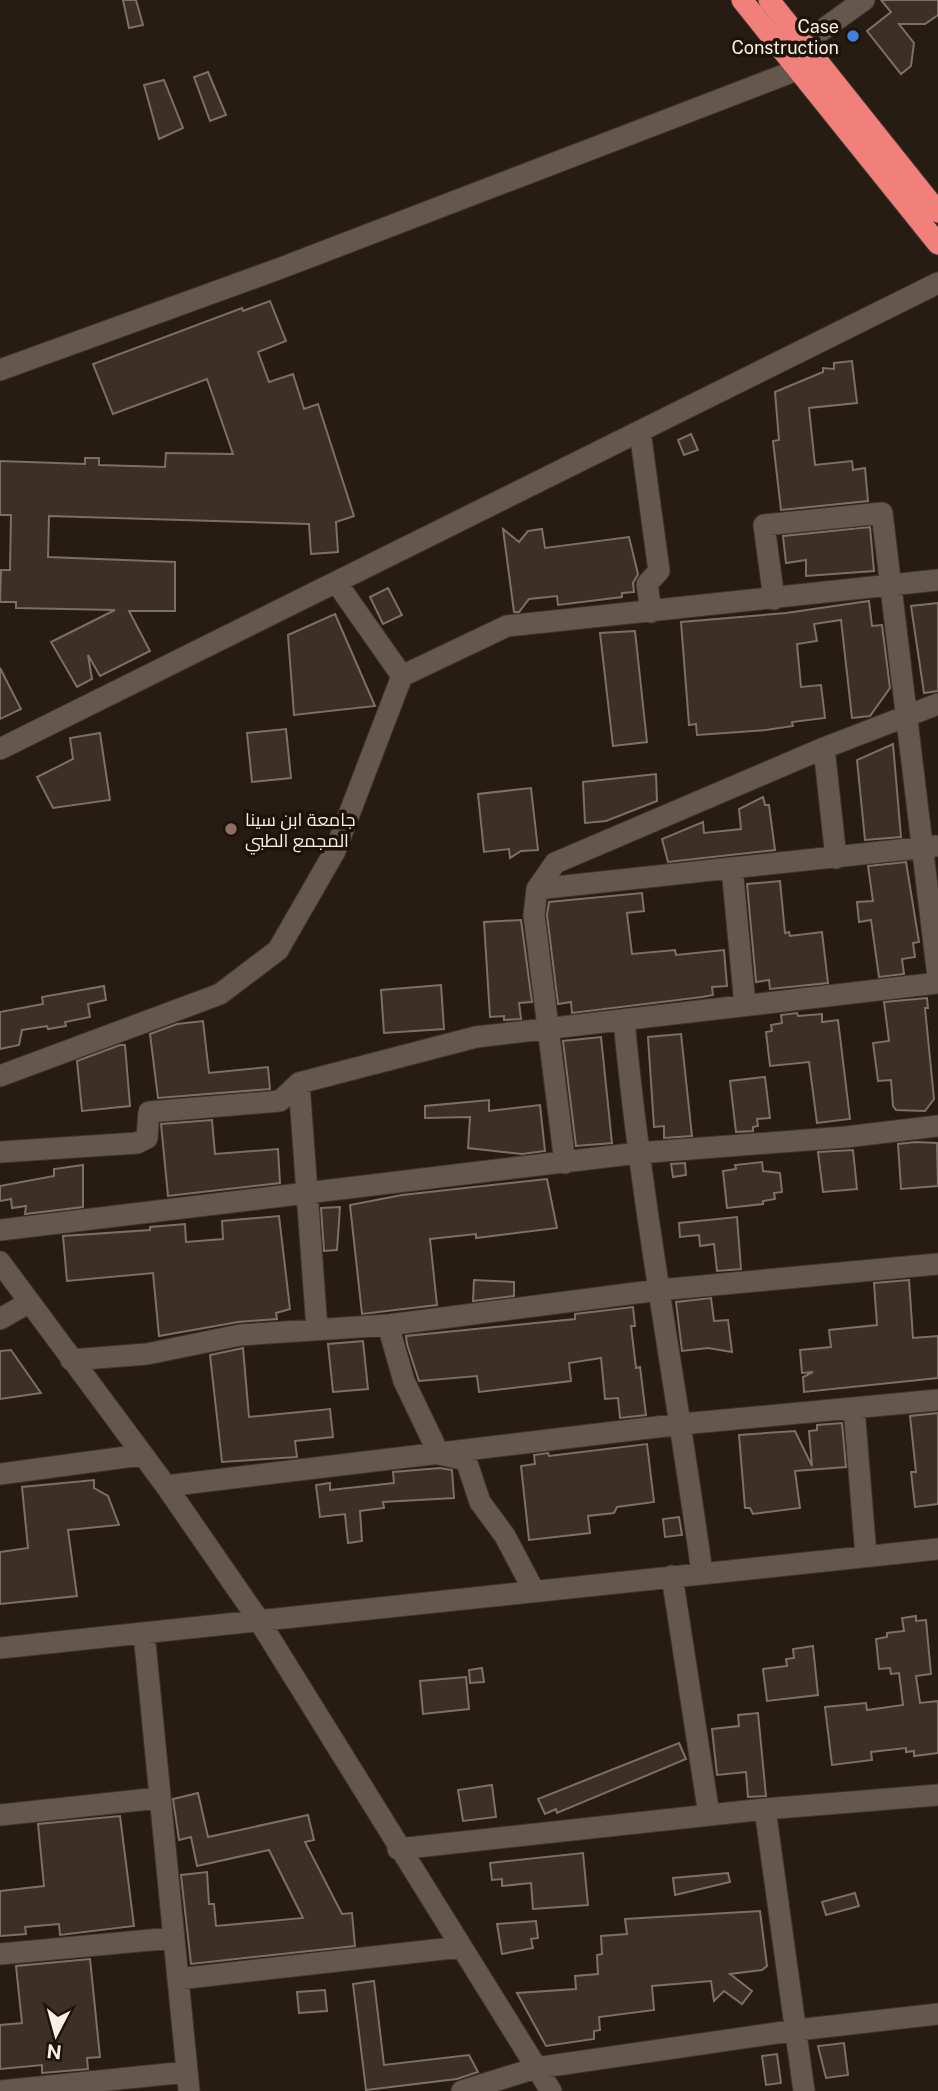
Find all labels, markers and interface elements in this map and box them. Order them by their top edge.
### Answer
place label: Case Construction [731,16,839,58]
marker: Case Construction [845,28,861,44]
place label: جامعة ابن سينا المجمع الطبي [245,809,355,855]
marker: جامعة ابن سينا المجمع الطبي [223,821,239,837]
north arrow [21,2000,91,2070]
text: N [46,2040,63,2064]

